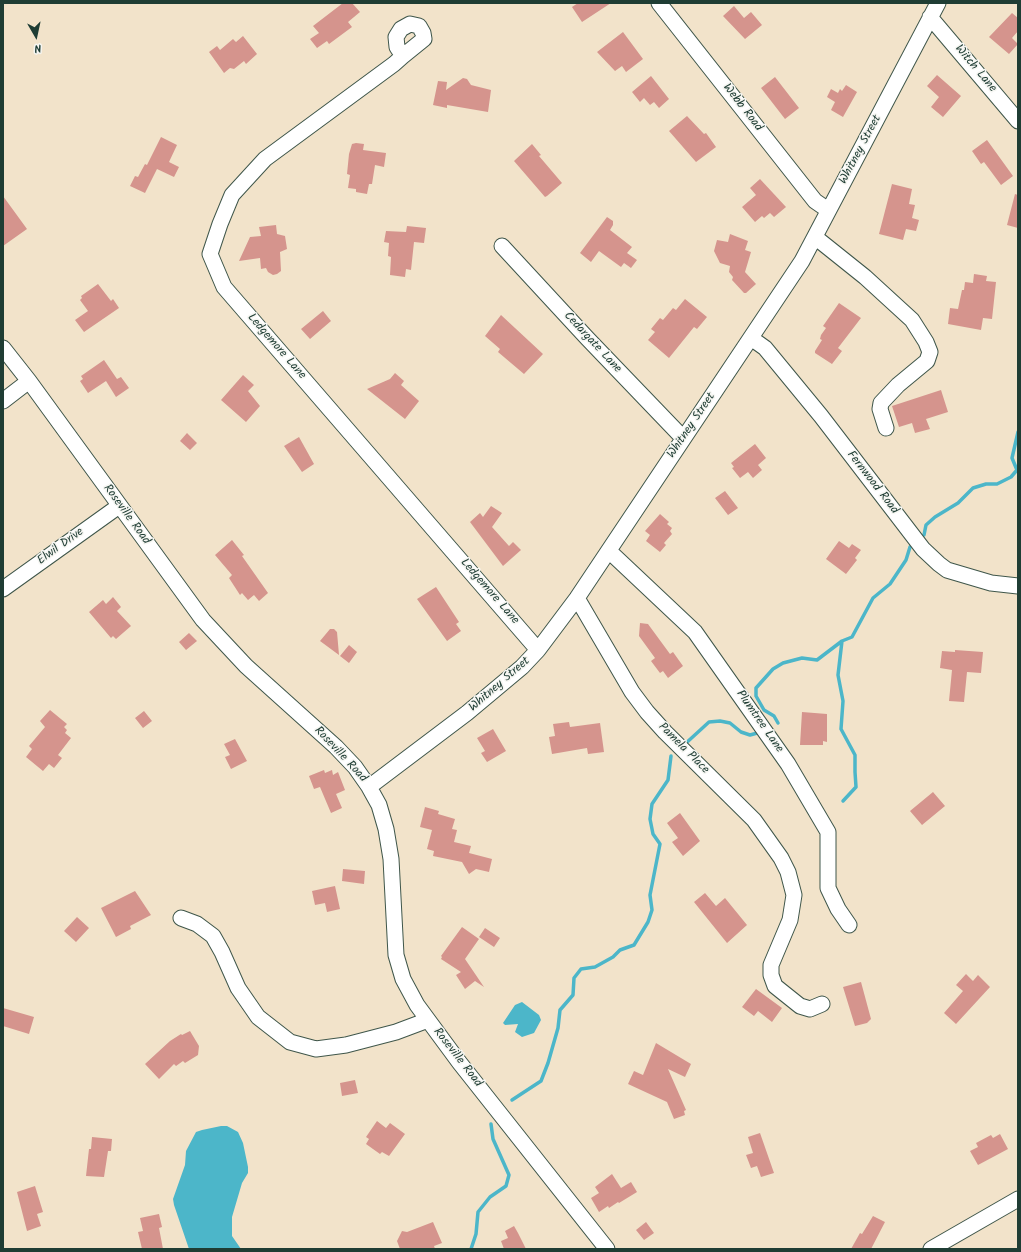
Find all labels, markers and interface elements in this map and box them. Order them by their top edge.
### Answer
north arrow [16,16,56,56]
text: N [33,38,43,57]
street label: Witch Lane [951,42,999,96]
street label: Webb Road [719,81,765,135]
street label: Whitney Street [837,113,885,187]
street label: Cedargate Lane [560,309,624,377]
street label: Ledgemore Lane [244,311,308,383]
street label: Whitney Street [665,390,719,462]
street label: Fernwood Road [843,449,901,517]
street label: Roseville Road [99,482,153,548]
street label: Elwil Drive [35,525,87,569]
street label: Ledgemore Lane [457,556,521,628]
street label: Whitney Street [467,655,533,715]
street label: Plumtree Lane [732,688,786,756]
street label: Pamela Place [654,720,712,778]
street label: Roseville Road [311,724,369,786]
street label: Roseville Road [429,1026,485,1090]

